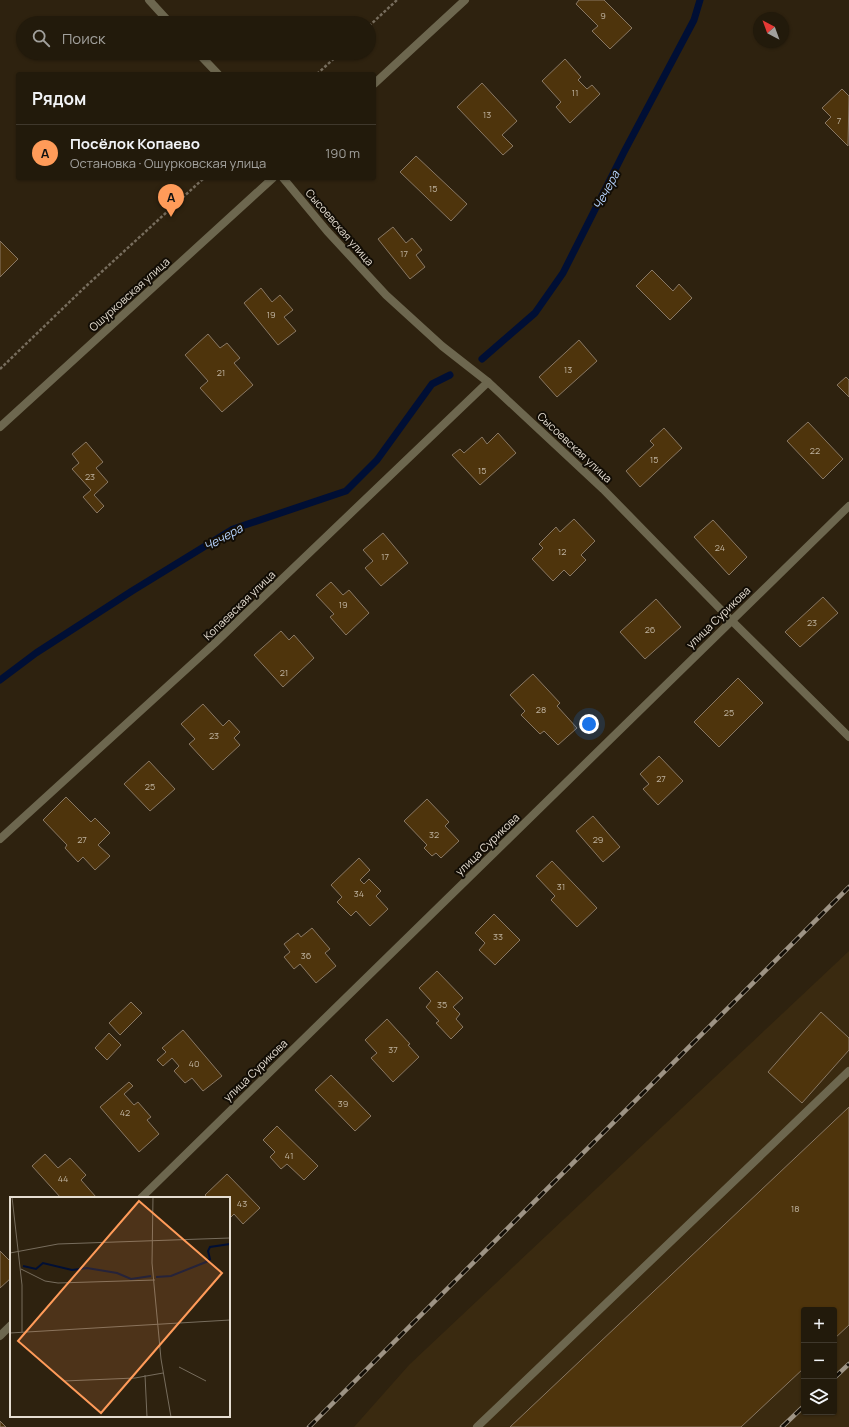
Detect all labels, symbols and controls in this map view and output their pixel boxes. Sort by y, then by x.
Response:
house number: 9 [600,9,606,22]
north arrow [753,12,789,48]
search box [16,16,376,60]
icon: search [30,27,52,49]
text: Поиск [62,28,106,49]
house number: 11 [571,86,579,99]
text: Рядом [32,87,86,110]
house number: 13 [483,108,491,121]
house number: 7 [837,114,842,127]
text: Посёлок Копаево [70,133,200,154]
text: A [41,144,49,162]
text: 190 m [325,144,360,162]
text: Остановка · Ошурковская улица [70,154,266,172]
water label: Чечера [589,166,624,213]
house number: 15 [429,182,437,195]
pin: A [158,184,184,217]
street label: Сысоевская улица [303,185,377,269]
house number: 17 [400,247,408,260]
street label: Ошурковская улица [86,254,172,334]
house number: 19 [266,308,276,321]
house number: 13 [564,363,572,376]
house number: 21 [217,366,225,379]
street label: Сысоевская улица [534,408,616,486]
house number: 22 [810,444,820,457]
house number: 15 [650,453,658,466]
house number: 15 [478,464,486,477]
house number: 23 [85,470,95,483]
water label: Чечера [200,519,247,555]
house number: 24 [715,541,725,554]
house number: 12 [558,545,566,558]
house number: 17 [381,550,389,563]
street label: Копаевская улица [200,567,278,643]
street label: улица Сурикова [683,583,753,651]
house number: 19 [338,598,348,611]
house number: 23 [807,616,817,629]
house number: 26 [645,623,656,636]
house number: 21 [280,666,288,679]
house number: 28 [536,703,546,716]
house number: 25 [724,706,734,719]
your location [579,714,599,734]
house number: 23 [209,729,219,742]
house number: 27 [656,772,666,785]
house number: 25 [145,780,155,793]
street label: улица Сурикова [452,810,522,878]
house number: 32 [429,828,439,841]
house number: 27 [77,833,87,846]
house number: 29 [593,833,603,846]
house number: 31 [557,880,565,893]
house number: 34 [354,887,364,900]
house number: 33 [493,930,503,943]
house number: 36 [301,949,312,962]
house number: 35 [437,998,447,1011]
street label: улица Сурикова [220,1036,290,1104]
house number: 37 [388,1043,398,1056]
house number: 40 [189,1057,199,1070]
house number: 39 [338,1097,348,1110]
house number: 42 [120,1106,130,1119]
house number: 41 [285,1149,293,1162]
house number: 44 [58,1172,68,1185]
inset map [10,1197,230,1417]
house number: 43 [237,1197,247,1210]
house number: 18 [791,1202,799,1215]
map controls [801,1307,837,1415]
button: + [801,1307,837,1343]
button: − [801,1343,837,1379]
button: layers [801,1379,837,1415]

